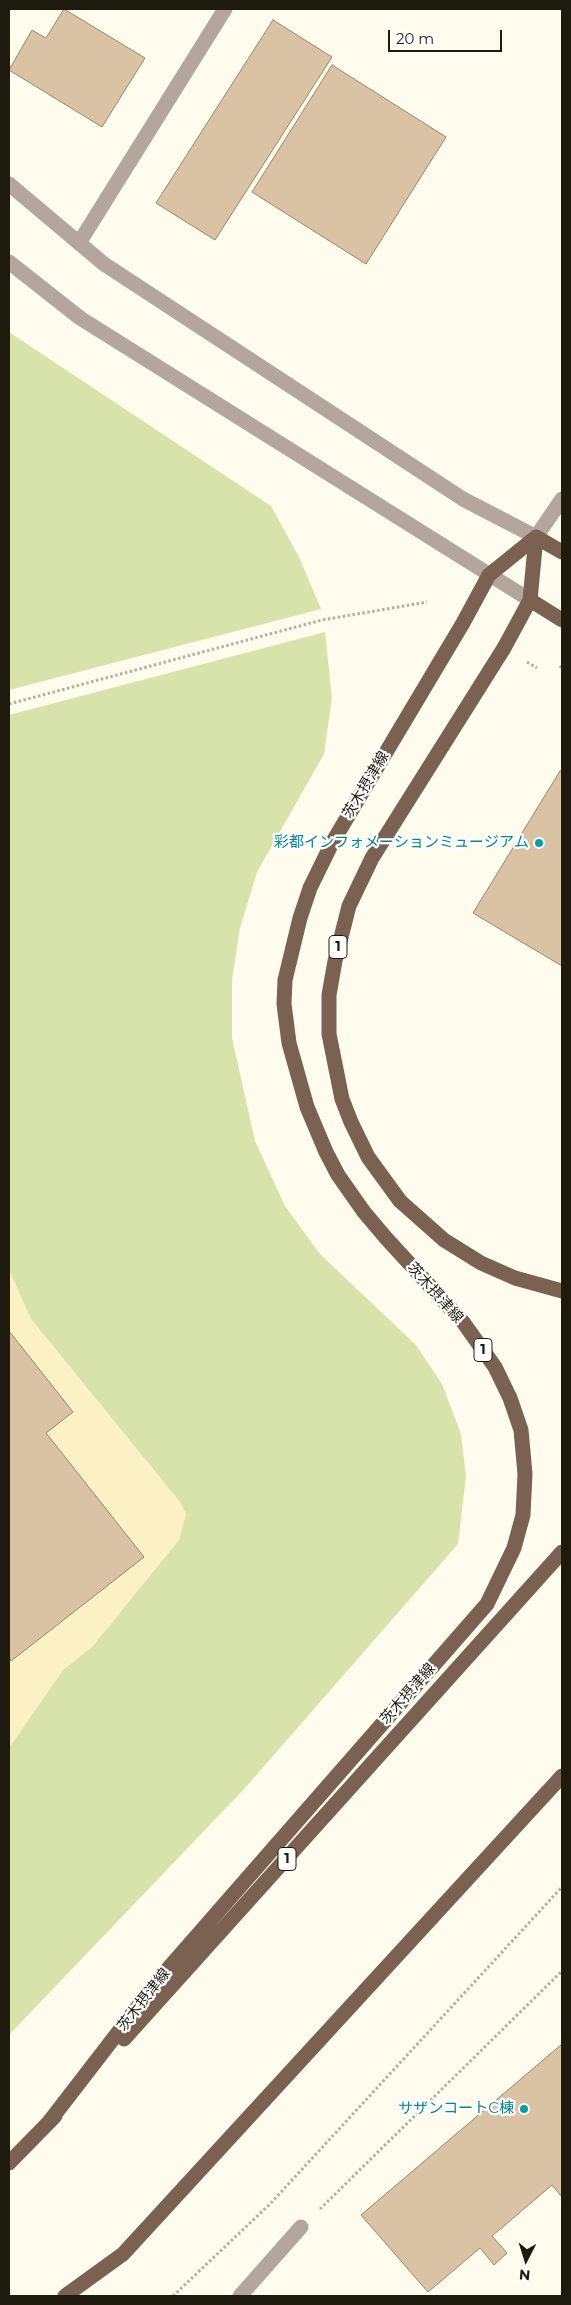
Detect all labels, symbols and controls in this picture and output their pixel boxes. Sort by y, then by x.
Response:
scale bar [391,20,505,52]
text: 20 m [396,29,434,48]
street label: 茨木摂津線 [339,748,393,822]
place label: 彩都インフォメーションミュージアム [274,834,529,852]
marker: 彩都インフォメーションミュージアム [533,837,545,849]
road number: 1 [329,936,347,959]
street label: 茨木摂津線 [403,1259,467,1327]
road number: 1 [474,1338,492,1362]
street label: 茨木摂津線 [377,1660,439,1728]
road number: 1 [278,1848,296,1870]
street label: 茨木摂津線 [114,1965,174,2035]
place label: サザンコートC棟 [398,2100,514,2118]
marker: サザンコートC棟 [518,2103,530,2115]
north arrow [501,2235,551,2285]
text: N [518,2265,531,2284]

